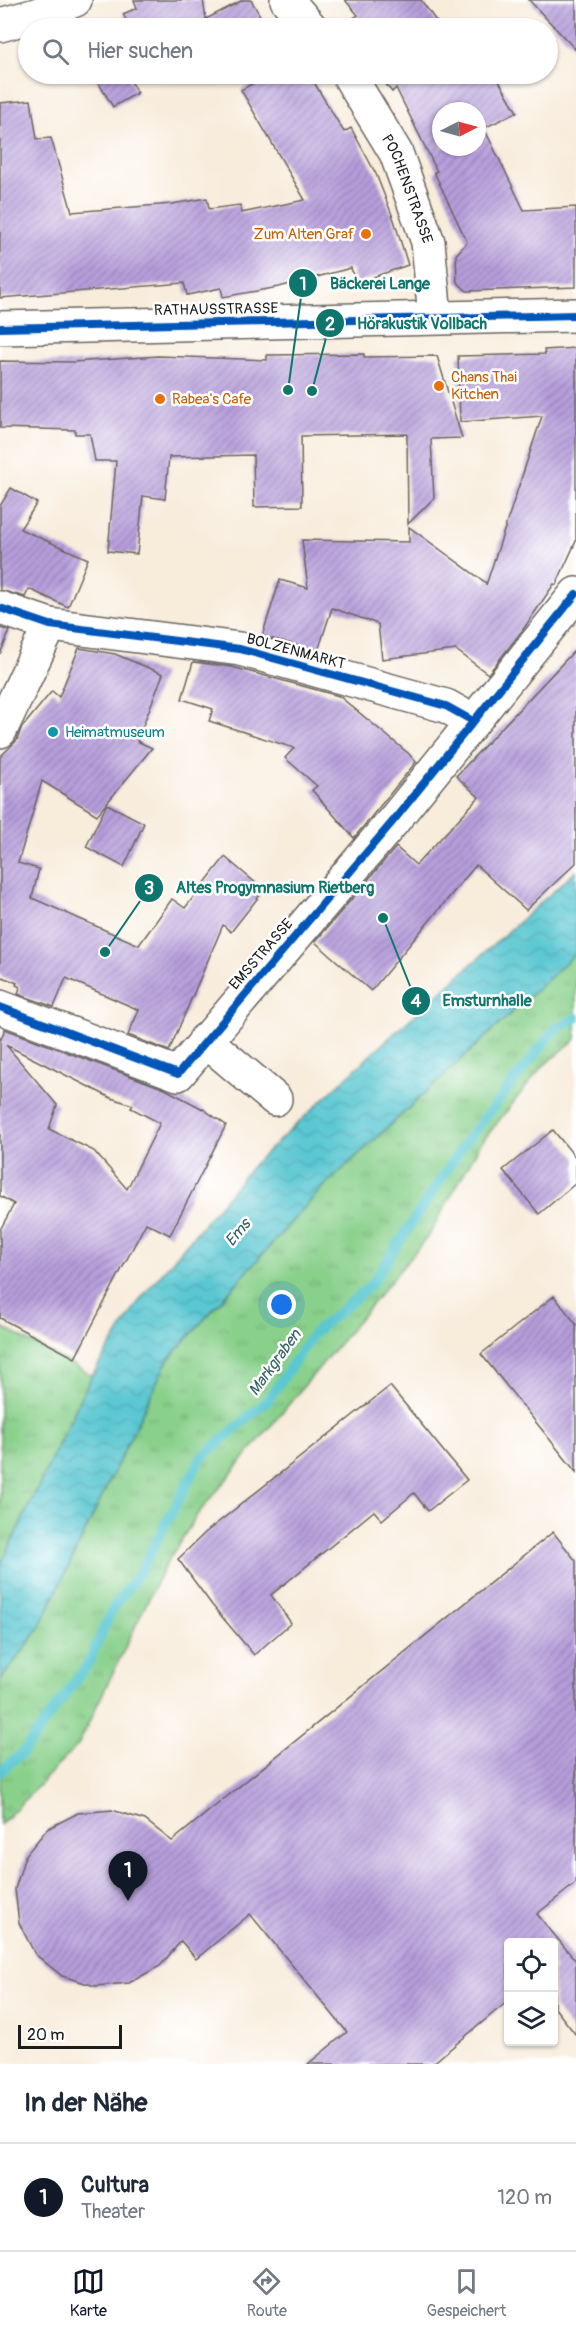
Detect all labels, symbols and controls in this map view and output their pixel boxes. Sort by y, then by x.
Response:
search box [18,18,558,84]
icon: search [39,35,72,68]
text: Hier suchen [87,37,193,65]
north arrow [432,102,486,156]
street label: POCHENSTRASSE [377,131,437,246]
place label: Zum Alten Graf [254,225,354,244]
marker: Zum Alten Graf [359,227,373,241]
callout: Bäckerei Lange [288,266,442,300]
text: 1 [299,273,307,296]
text: Bäckerei Lange [330,274,431,294]
street label: RATHAUSSTRASSE [154,299,278,320]
callout: Hörakustik Vollbach [315,306,499,340]
text: 2 [325,313,335,336]
text: Hörakustik Vollbach [357,314,488,334]
place label: Chans Thai Kitchen [451,368,517,404]
marker: Chans Thai Kitchen [432,379,446,393]
place label: Rabea's Cafe [172,390,252,409]
marker: Rabea's Cafe [153,392,167,406]
street label: BOLZENMARKT [244,629,347,674]
place label: Heimatmuseum [65,723,165,742]
marker: Heimatmuseum [46,725,60,739]
callout: Altes Progymnasium Rietberg [134,871,386,905]
text: 3 [144,877,154,900]
text: Altes Progymnasium Rietberg [176,878,374,898]
street label: EMSSTRASSE [225,915,298,994]
callout: Emsturnhalle [401,984,544,1018]
text: 4 [411,990,422,1013]
text: Emsturnhalle [442,991,533,1011]
water label: Ems [221,1214,256,1250]
your location [267,1290,296,1319]
water label: Markgraben [244,1325,306,1400]
pin: 1 [108,1852,148,1901]
map controls [504,1938,558,2046]
button: locate [504,1938,558,1992]
button: layers [504,1992,558,2046]
scale bar [18,2022,122,2050]
text: 20 m [27,2025,65,2045]
text: In der Nähe [24,2087,147,2119]
text: Cultura [81,2171,149,2199]
text: 1 [40,2185,47,2210]
text: 120 m [497,2185,552,2210]
text: Theater [81,2199,145,2224]
tab: Karte [70,2265,107,2321]
tab: Route [247,2265,287,2321]
tab: Gespeichert [427,2265,506,2321]

